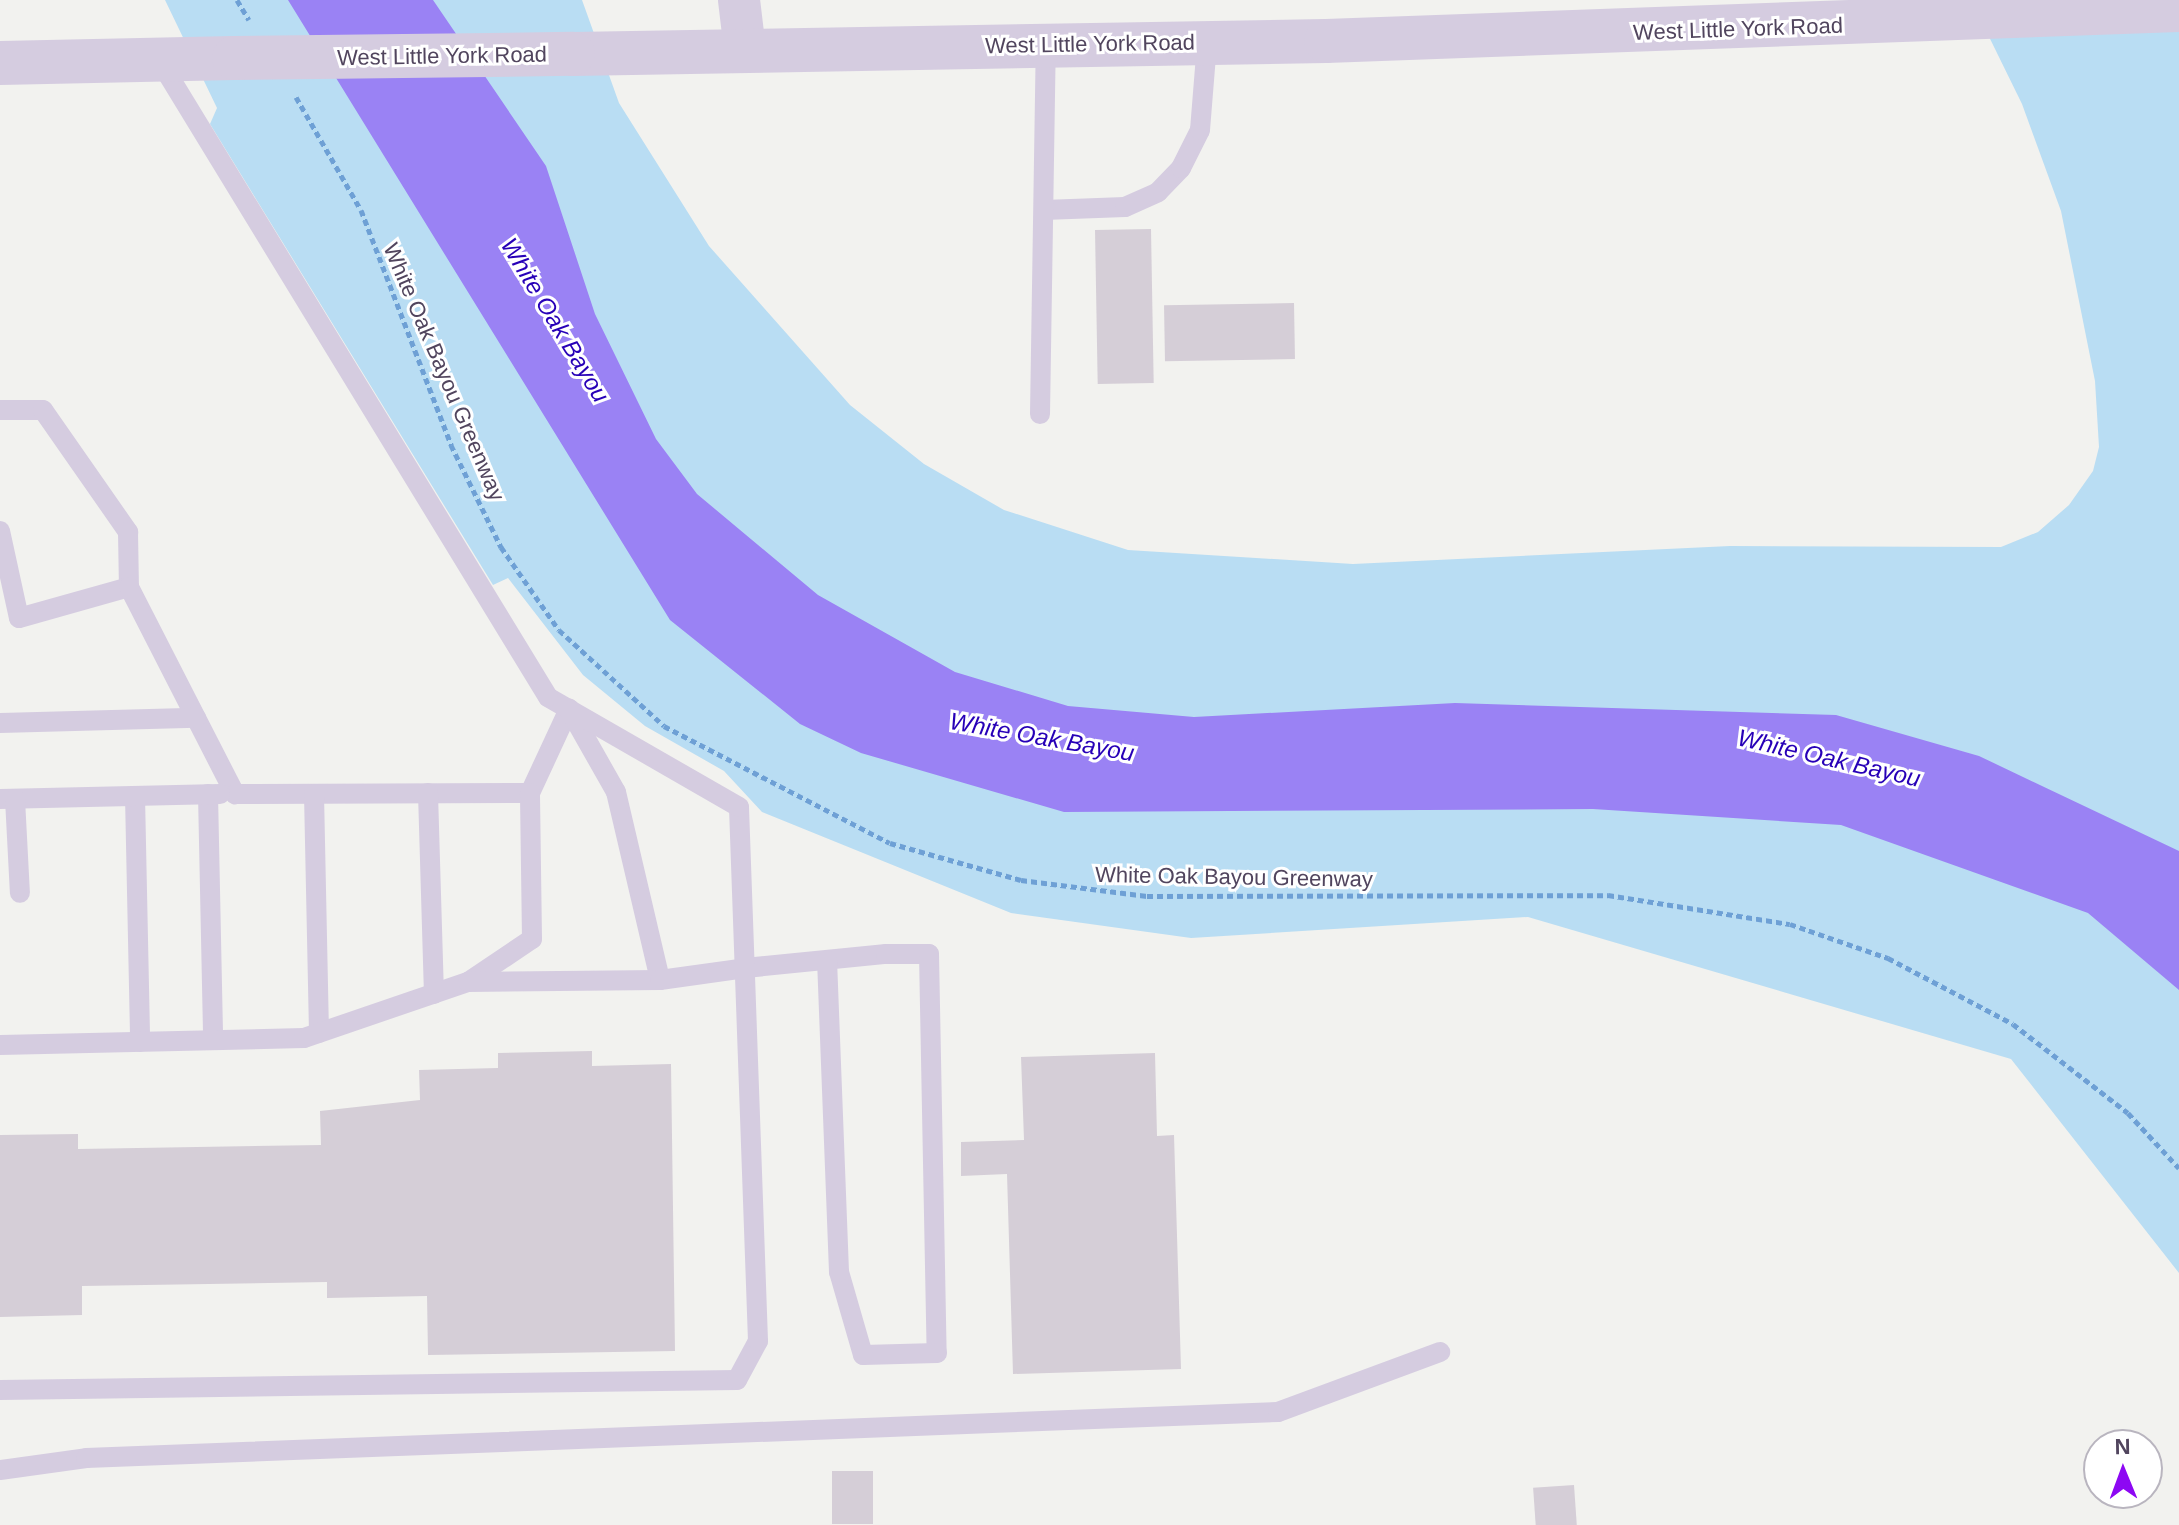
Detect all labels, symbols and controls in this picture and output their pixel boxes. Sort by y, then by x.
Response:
street label: West Little York Road [1632,12,1844,46]
street label: West Little York Road [985,29,1195,59]
street label: West Little York Road [337,41,547,71]
water label: White Oak Bayou [495,233,615,407]
street label: White Oak Bayou Greenway [378,239,510,505]
water label: White Oak Bayou [948,707,1136,767]
water label: White Oak Bayou [1735,723,1923,793]
street label: White Oak Bayou Greenway [1095,861,1373,893]
north arrow [2083,1429,2163,1509]
text: N [2114,1434,2131,1459]

